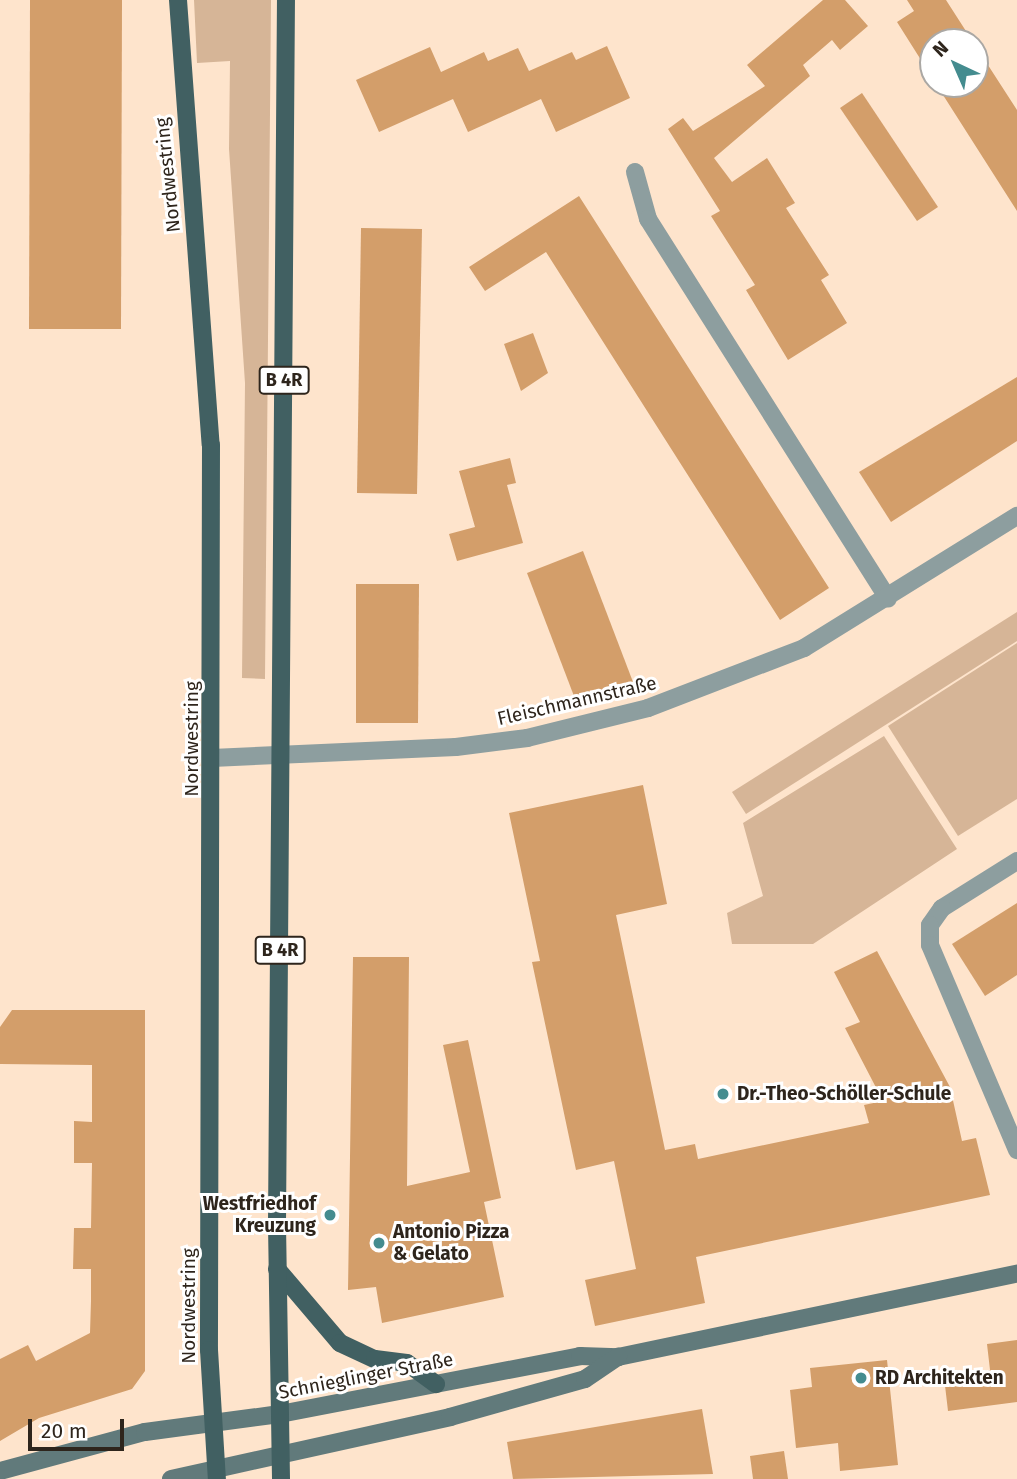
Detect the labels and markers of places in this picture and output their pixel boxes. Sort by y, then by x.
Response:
place label: Dr.-Theo-Schöller-Schule [737,1083,951,1105]
marker: Dr.-Theo-Schöller-Schule [715,1086,731,1102]
place label: Westfriedhof Kreuzung [203,1193,316,1237]
marker: Westfriedhof Kreuzung [322,1207,338,1223]
place label: Antonio Pizza & Gelato [393,1221,510,1265]
marker: Antonio Pizza & Gelato [371,1235,387,1251]
place label: RD Architekten [875,1367,1004,1389]
marker: RD Architekten [853,1370,869,1386]

